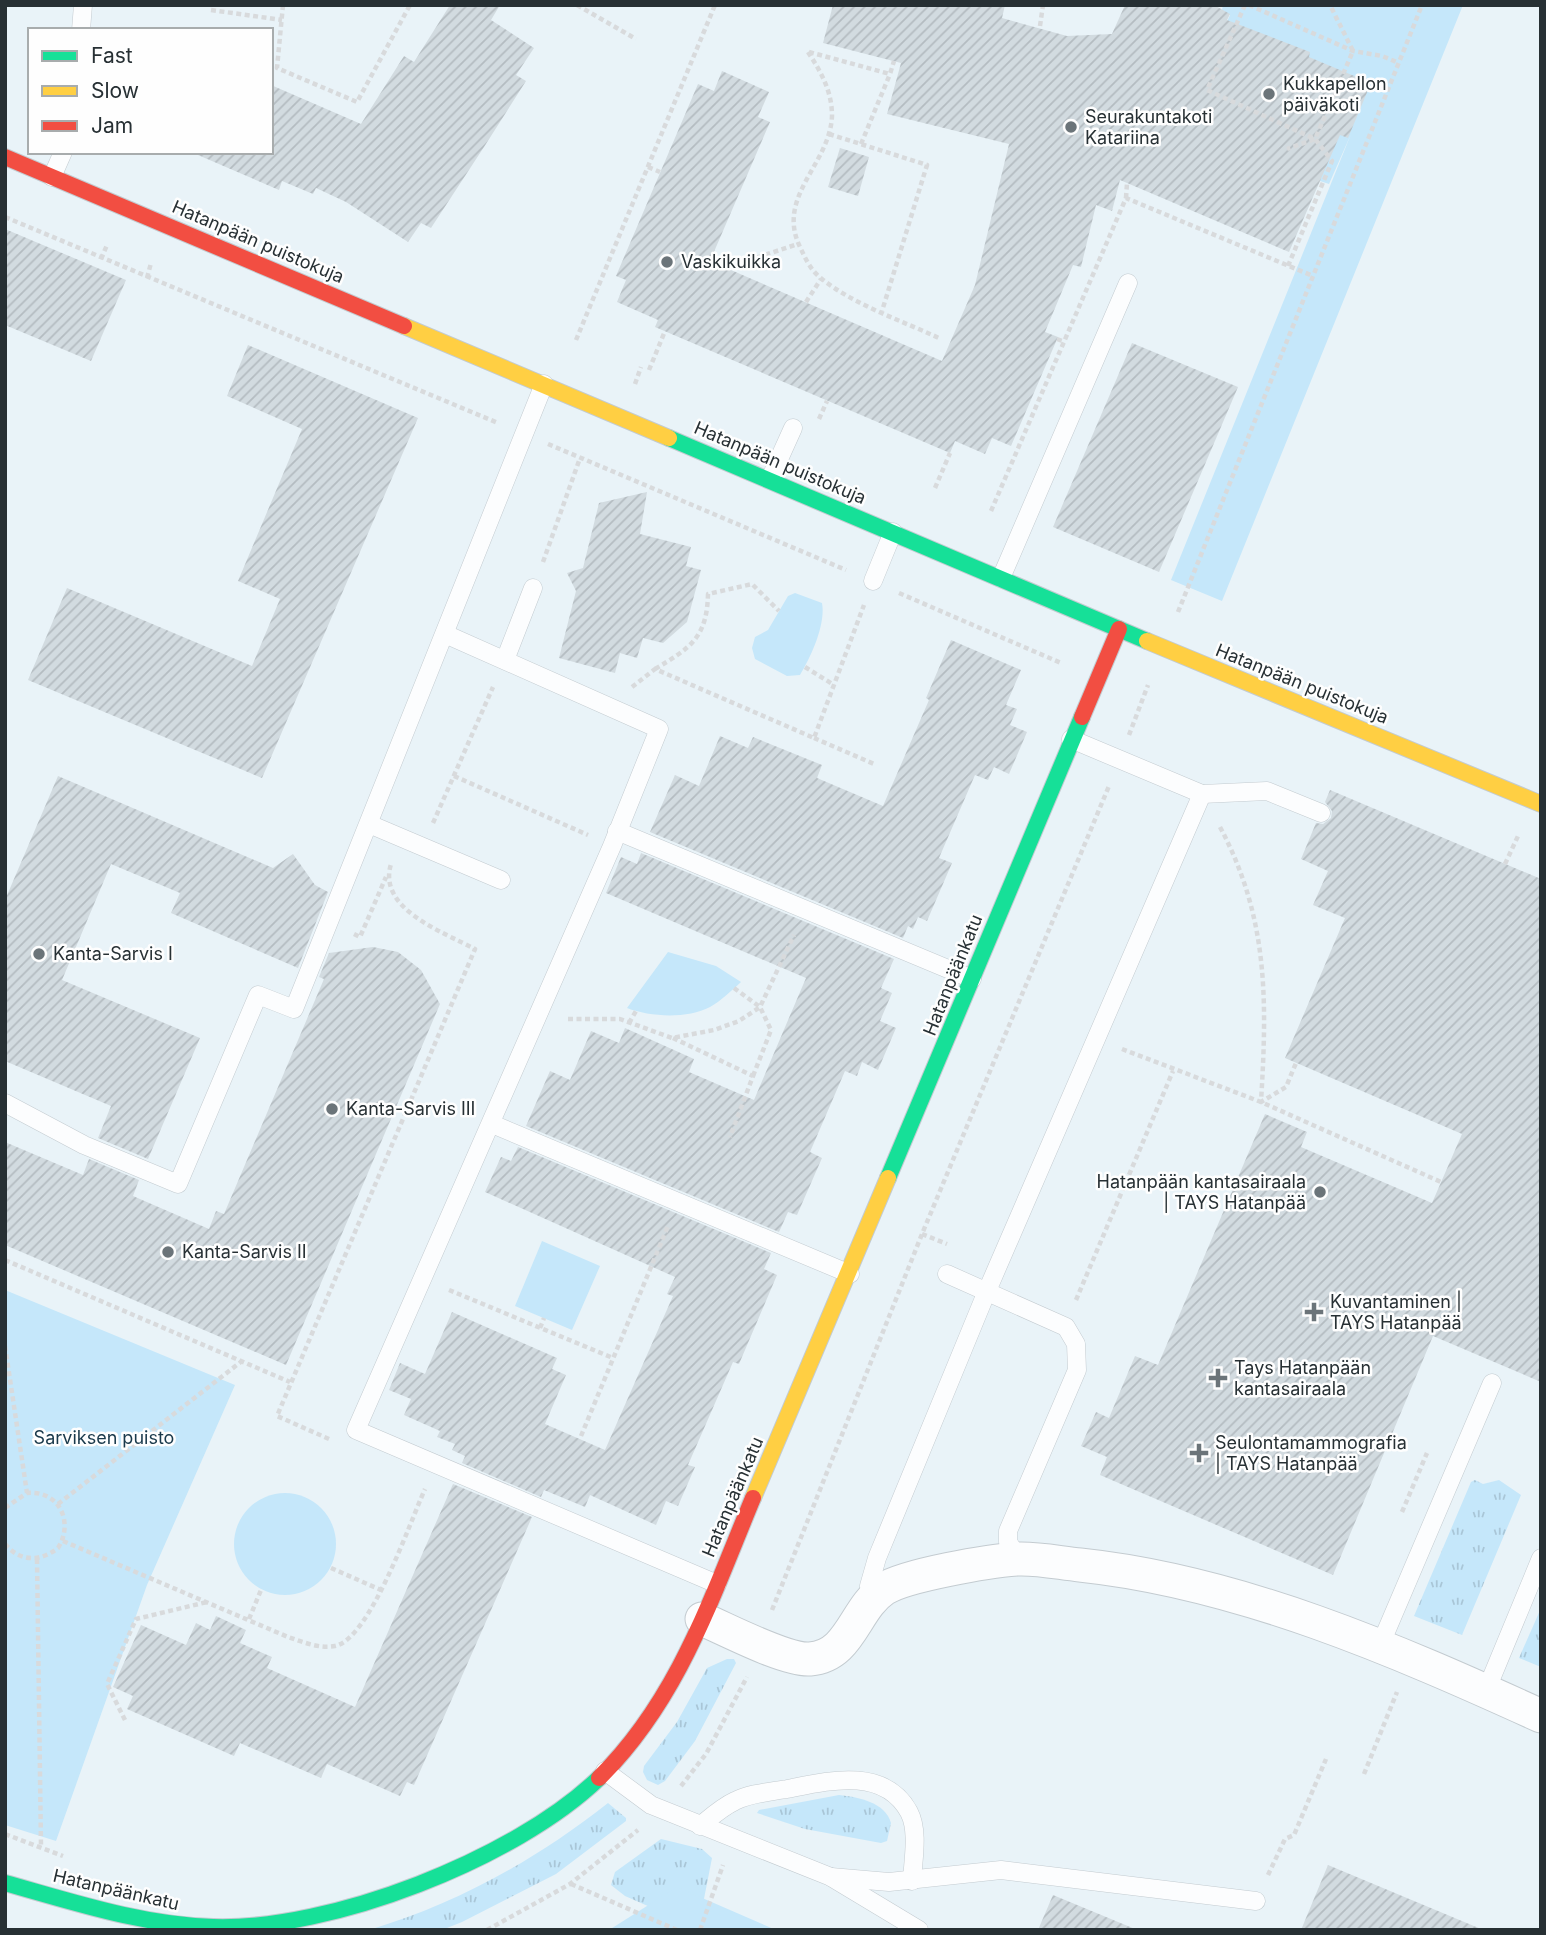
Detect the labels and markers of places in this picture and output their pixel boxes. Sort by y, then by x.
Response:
place label: Kukkapellon päiväkoti [1283,73,1387,115]
marker: Kukkapellon päiväkoti [1261,86,1277,102]
place label: Seurakuntakoti Katariina [1085,106,1212,148]
marker: Seurakuntakoti Katariina [1063,119,1079,135]
place label: Vaskikuikka [681,251,781,272]
marker: Vaskikuikka [659,254,675,270]
place label: Kanta-Sarvis I [53,943,173,964]
marker: Kanta-Sarvis I [31,946,47,962]
place label: Kanta-Sarvis III [346,1098,475,1119]
marker: Kanta-Sarvis III [324,1101,340,1117]
place label: Hatanpään kantasairaala | TAYS Hatanpää [1097,1171,1306,1213]
marker: Hatanpään kantasairaala | TAYS Hatanpää [1312,1184,1328,1200]
place label: Kanta-Sarvis II [182,1241,307,1262]
marker: Kanta-Sarvis II [160,1244,176,1260]
place label: Kuvantaminen | TAYS Hatanpää [1330,1290,1462,1333]
marker: Kuvantaminen | TAYS Hatanpää [1304,1302,1324,1322]
place label: Tays Hatanpään kantasairaala [1234,1357,1371,1399]
marker: Tays Hatanpään kantasairaala [1208,1368,1228,1388]
place label: Seulontamammografia | TAYS Hatanpää [1215,1432,1407,1474]
marker: Seulontamammografia | TAYS Hatanpää [1189,1443,1209,1463]

